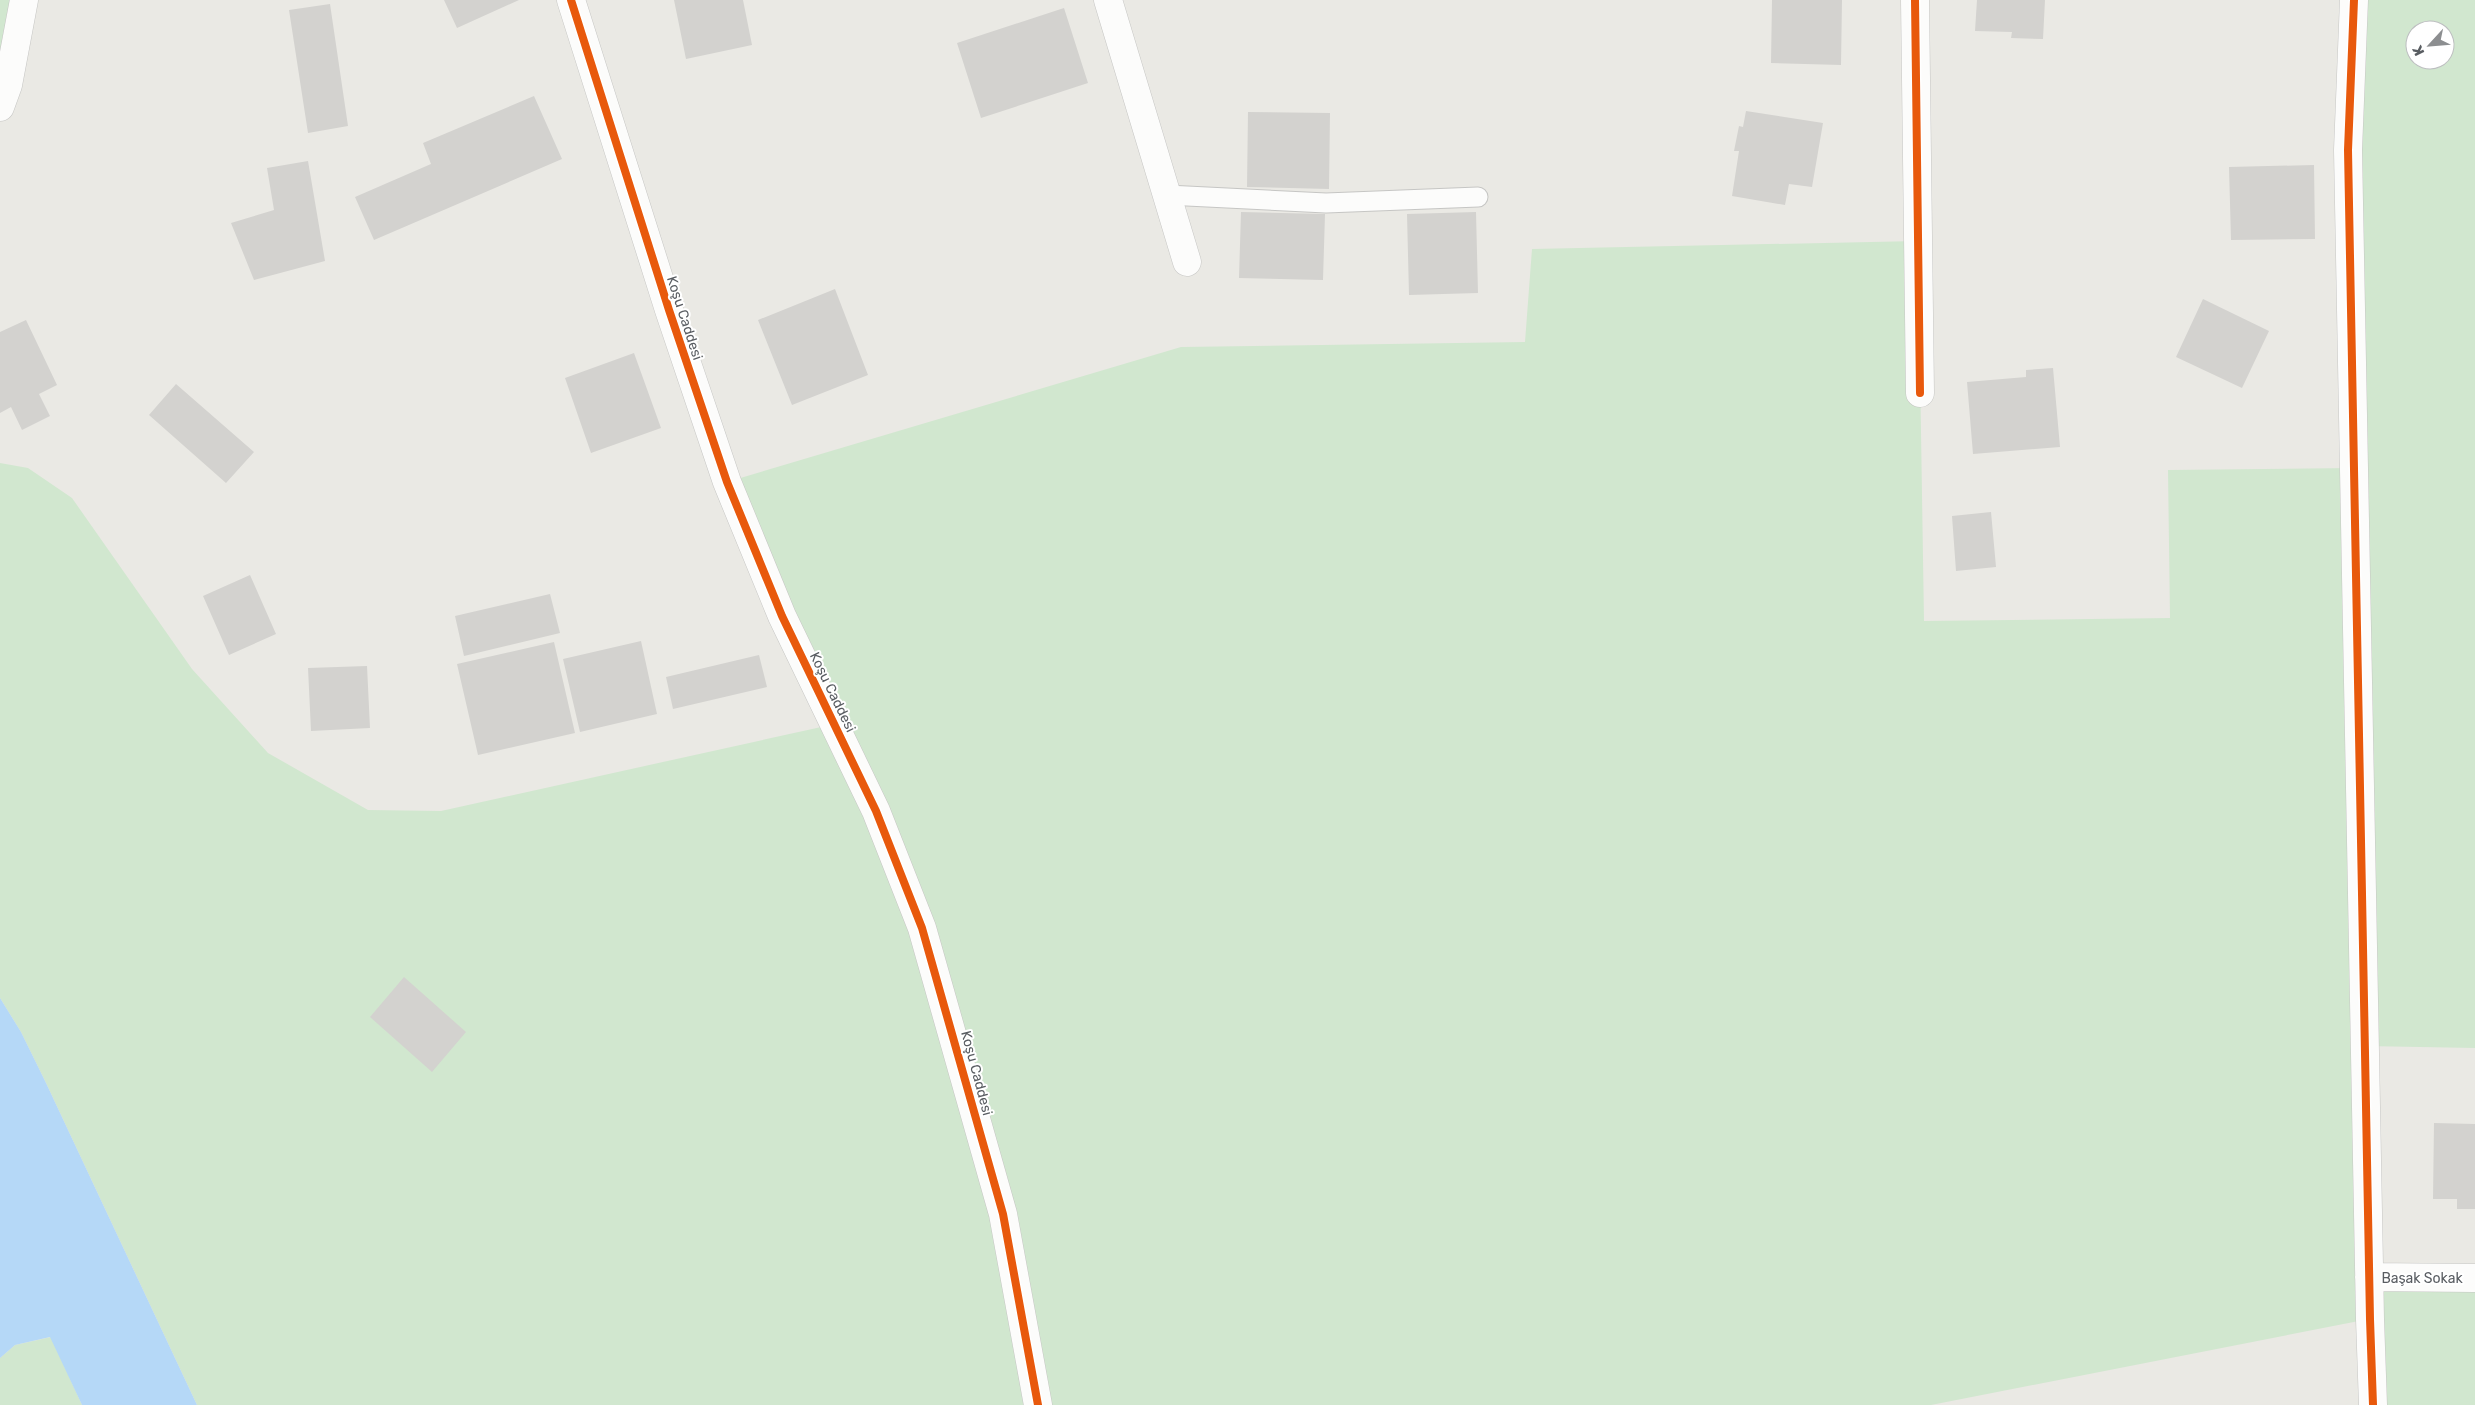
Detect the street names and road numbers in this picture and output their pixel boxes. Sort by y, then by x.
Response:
street label: Koşu Caddesi [663,274,706,362]
street label: Koşu Caddesi [806,649,859,735]
street label: Koşu Caddesi [957,1029,996,1117]
street label: Başak Sokak [2381,1270,2463,1287]

